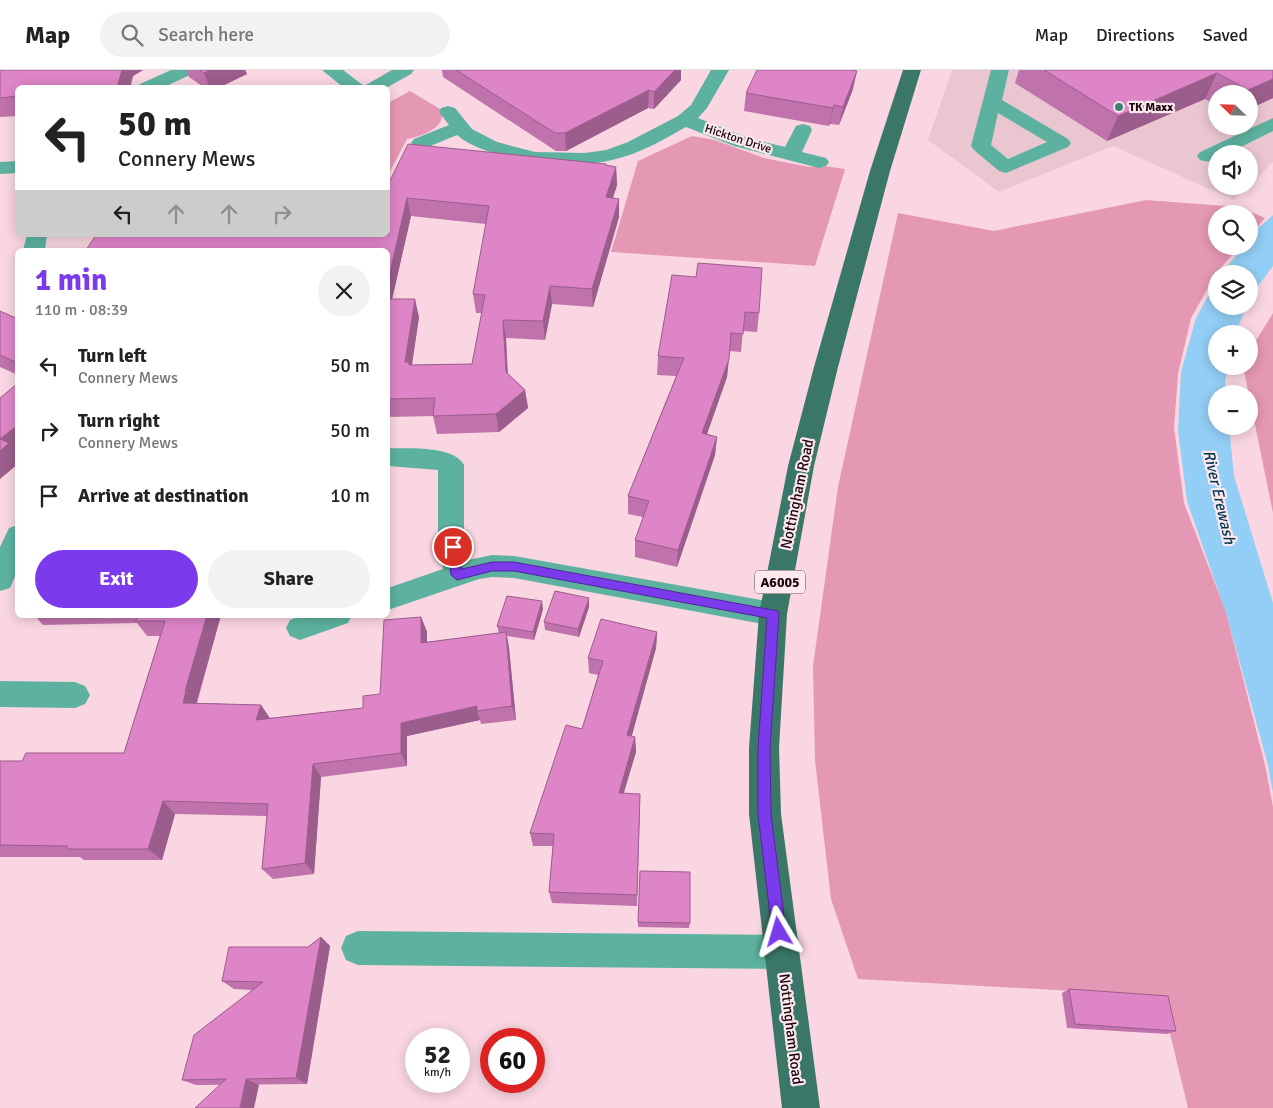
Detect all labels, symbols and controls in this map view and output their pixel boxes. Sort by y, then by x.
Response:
search box [100,12,450,57]
text: Map [25,20,70,50]
icon: search [118,21,146,49]
text: Search here [158,23,254,47]
text: Map [1035,24,1068,46]
text: Directions [1096,24,1175,46]
text: Saved [1203,24,1248,46]
north arrow [1208,85,1258,135]
map controls [1208,85,1258,435]
place label: TK Maxx [1129,100,1173,115]
marker: TK Maxx [1113,101,1125,113]
text: 50 m [118,102,192,145]
icon: left [35,105,100,170]
street label: Hickton Drive [703,121,773,157]
text: Connery Mews [118,145,255,172]
button: sound [1208,145,1258,195]
icon: left [109,200,137,228]
icon: ahead [162,200,190,228]
icon: ahead [215,200,243,228]
icon: right [268,200,296,228]
button: search [1208,205,1258,255]
text: 1 min [35,262,107,299]
button: close [318,265,370,317]
button: layers [1208,265,1258,315]
text: 110 m · 08:39 [35,300,128,320]
button: + [1208,325,1258,375]
text: Turn left [78,344,147,368]
icon: left [35,352,63,380]
text: 50 m [330,354,370,378]
text: Connery Mews [78,368,178,388]
button: − [1208,385,1258,435]
text: Turn right [78,409,160,433]
icon: right [35,417,63,445]
text: 50 m [330,419,370,443]
text: Connery Mews [78,433,178,453]
street label: Nottingham Road [777,437,817,551]
water label: River Erewash [1198,448,1240,547]
icon: arrive [35,482,63,510]
text: Arrive at destination [78,484,249,508]
text: 10 m [330,484,370,508]
pin [432,526,474,568]
icon: arrive [439,533,467,561]
button: Exit [35,550,198,608]
button: Share [208,550,370,608]
road number: A6005 [755,571,805,594]
position arrow [752,905,804,957]
street label: Nottingham Road [775,972,807,1086]
speed limit sign: 60 [480,1028,545,1093]
text: 52 [424,1039,451,1070]
text: km/h [424,1065,451,1080]

